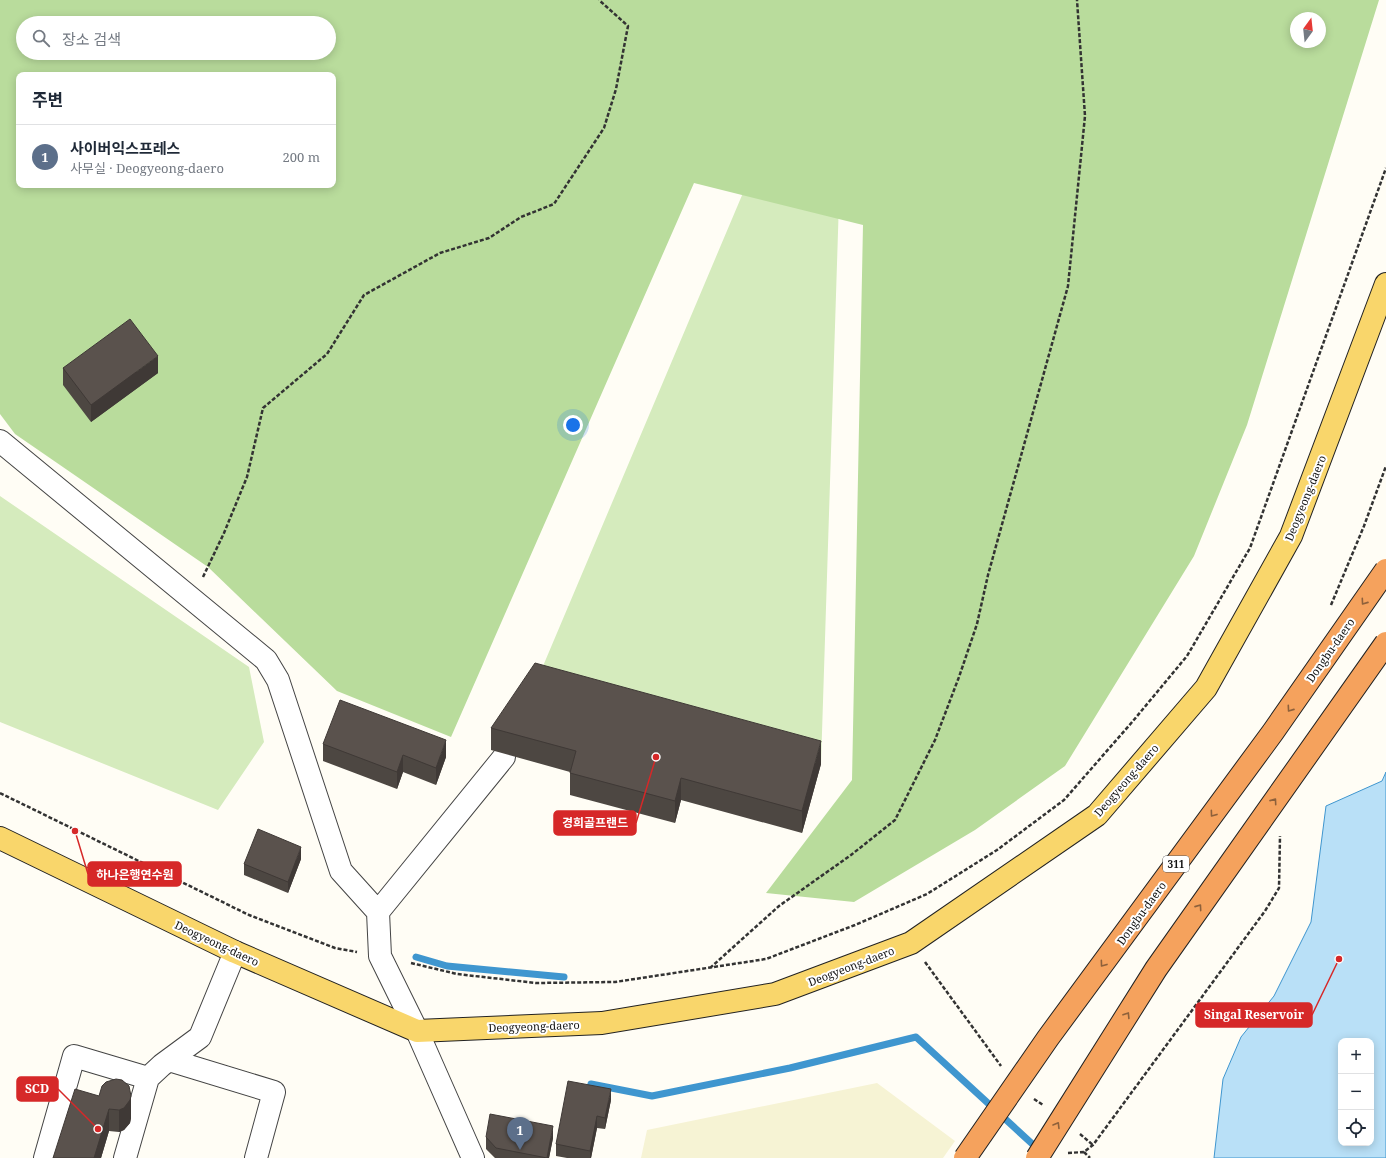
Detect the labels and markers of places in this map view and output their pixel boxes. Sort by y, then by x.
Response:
callout: 경희골프랜드 [554,811,636,835]
callout: 하나은행연수원 [88,862,181,886]
callout: Singal Reservoir [1196,1003,1312,1027]
callout: SCD [17,1077,58,1101]
pin: 1 [507,1117,533,1150]

